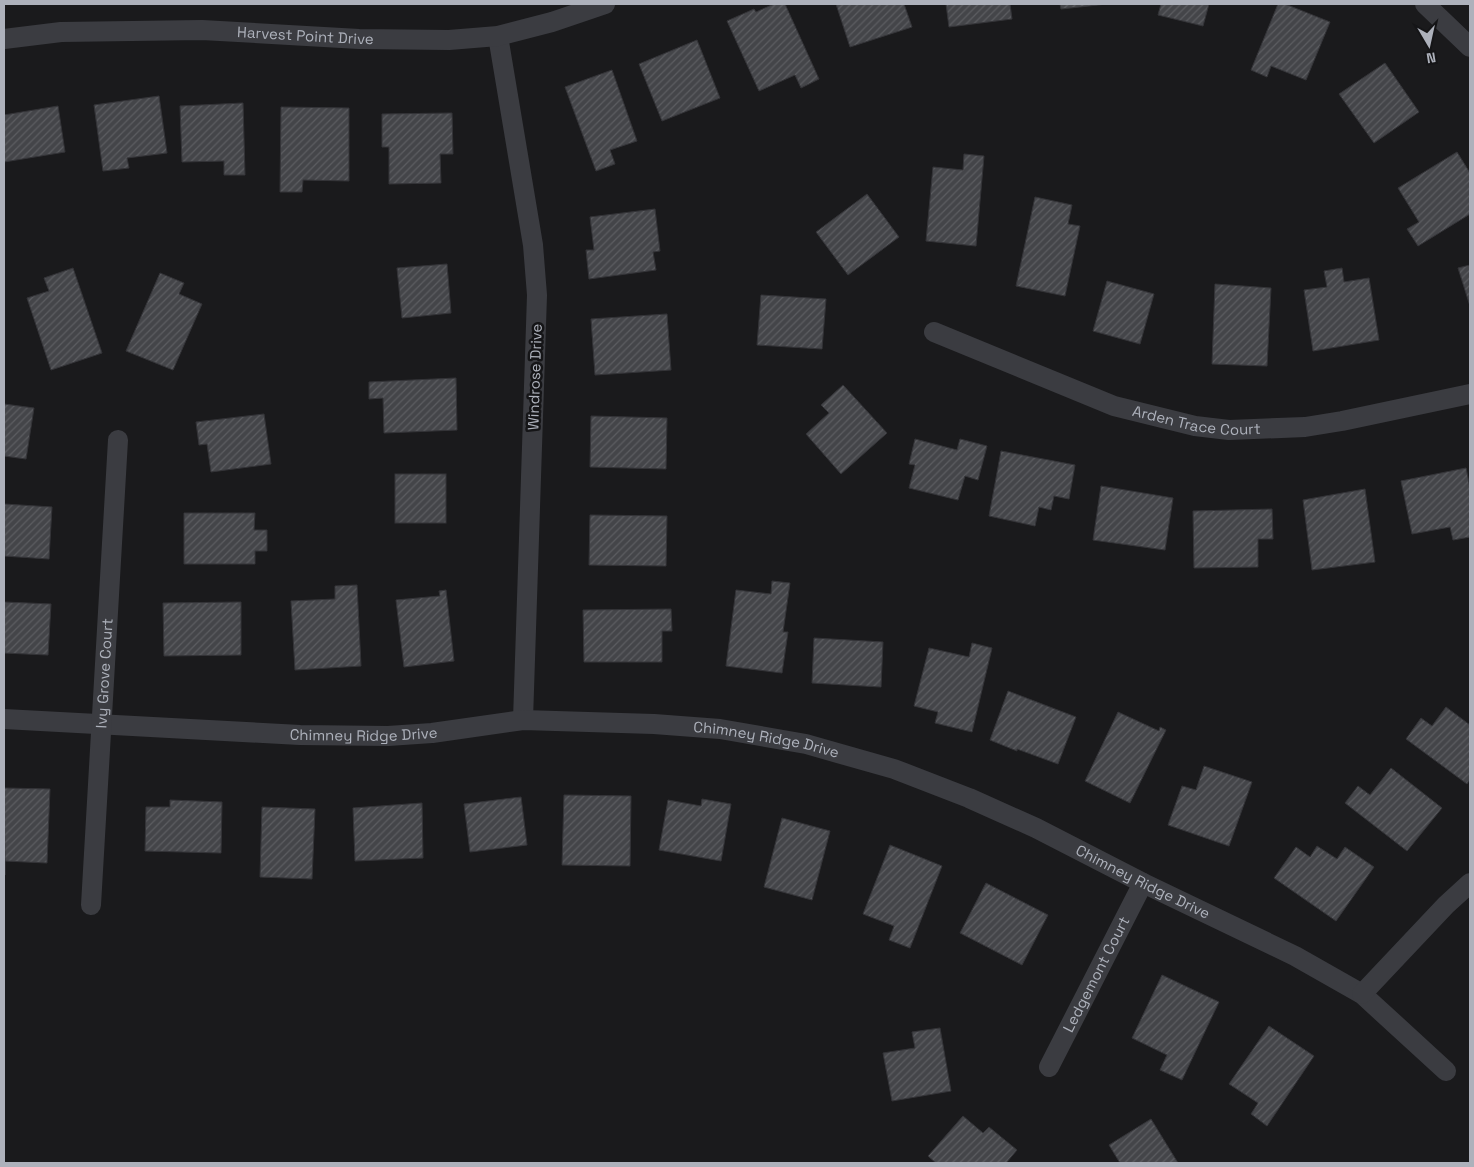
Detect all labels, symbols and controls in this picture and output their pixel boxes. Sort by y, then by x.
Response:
north arrow [1404,20,1454,70]
street label: Harvest Point Drive [237,22,374,48]
text: N [1425,48,1437,67]
street label: Windrose Drive [523,323,546,431]
street label: Arden Trace Court [1131,401,1261,439]
street label: Ivy Grove Court [91,618,117,729]
street label: Chimney Ridge Drive [693,717,841,762]
street label: Chimney Ridge Drive [289,722,439,745]
street label: Chimney Ridge Drive [1073,840,1213,923]
street label: Ledgemont Court [1058,913,1133,1035]

